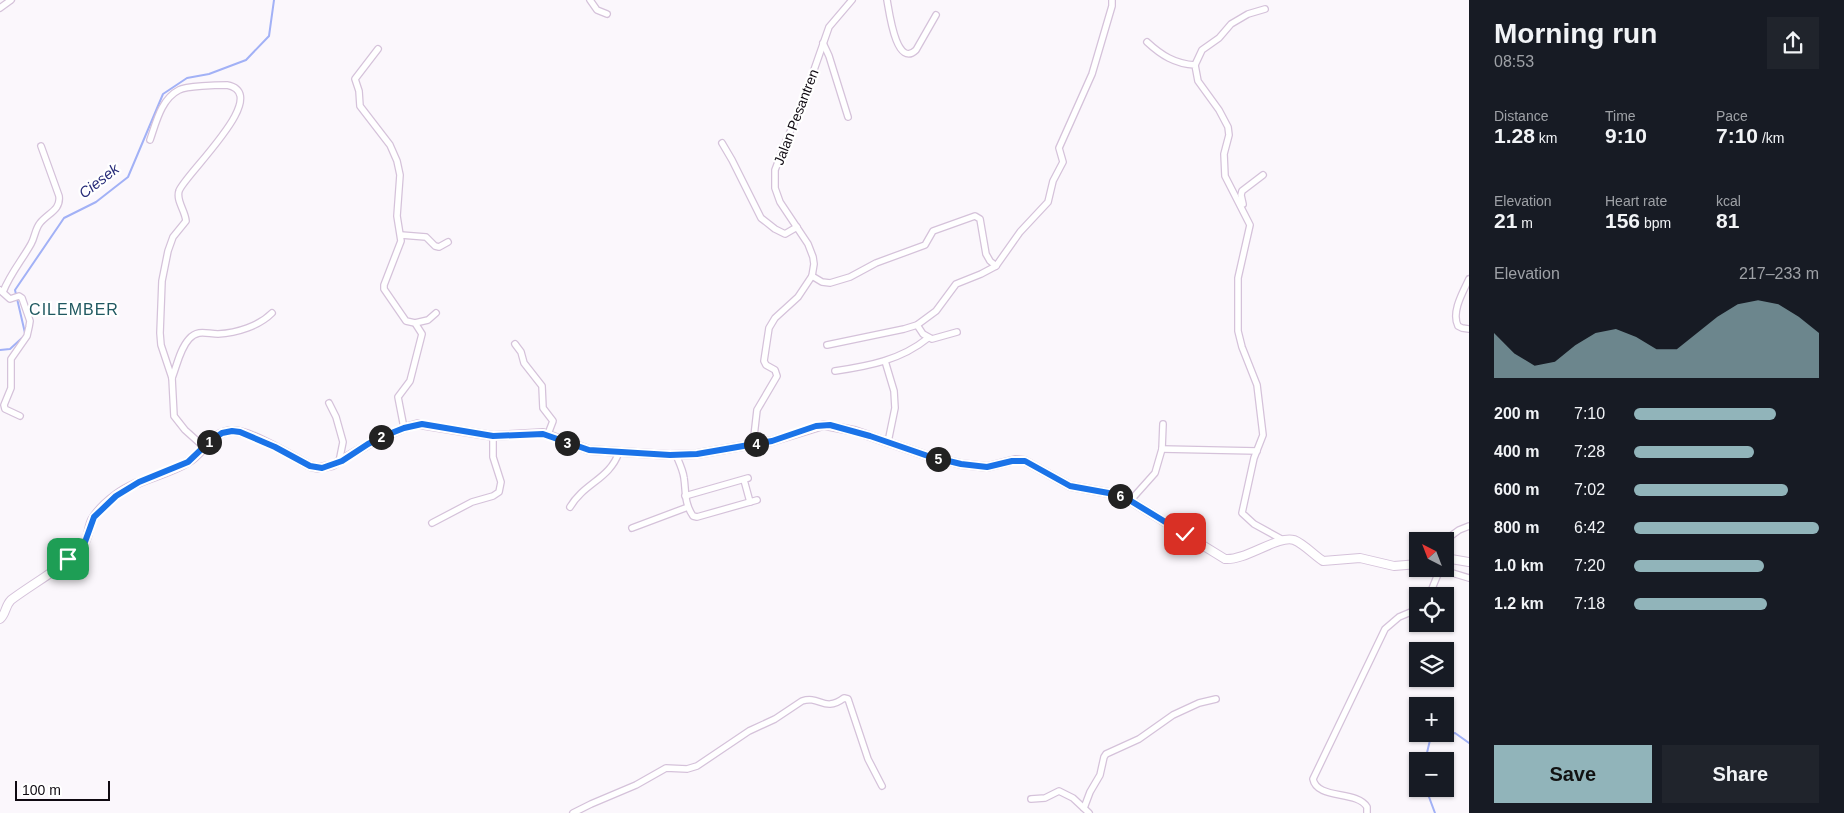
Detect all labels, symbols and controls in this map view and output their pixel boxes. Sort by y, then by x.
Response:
button: share [1767,17,1819,69]
text: Morning run [1494,18,1657,49]
text: 08:53 [1494,53,1534,70]
street label: Jalan Pesantren [770,67,822,167]
text: Distance [1494,108,1548,124]
text: Time [1605,108,1636,124]
text: Pace [1716,108,1748,124]
text: 1.28 [1494,124,1535,147]
text: 9:10 [1605,124,1647,147]
text: 7:10 [1716,124,1758,147]
text: km [1535,130,1557,146]
text: /km [1758,130,1784,146]
water label: Ciesek [75,159,123,201]
text: Elevation [1494,193,1552,209]
text: Heart rate [1605,193,1667,209]
text: kcal [1716,193,1741,209]
text: 21 [1494,209,1517,232]
text: 156 [1605,209,1640,232]
text: 81 [1716,209,1739,232]
text: m [1517,215,1533,231]
text: bpm [1640,215,1671,231]
text: Elevation [1494,265,1560,282]
text: 217–233 m [1739,265,1819,282]
district label: CILEMBER [29,301,119,318]
text: 200 m [1494,405,1539,422]
text: 7:10 [1574,405,1605,422]
pin: 2 [368,424,394,450]
text: 2 [378,429,385,445]
pin: 1 [196,430,222,454]
pin: 3 [554,430,580,456]
pin: 4 [744,432,768,456]
text: 1 [206,434,213,450]
text: 3 [564,435,571,451]
text: 4 [753,436,760,452]
text: 400 m [1494,443,1539,460]
text: 7:28 [1574,443,1605,460]
pin: 5 [926,446,950,472]
text: 5 [935,451,942,467]
text: 600 m [1494,481,1539,498]
text: 7:02 [1574,481,1605,498]
pin: 6 [1108,484,1132,508]
text: 6 [1117,488,1124,504]
pin [1164,513,1206,555]
text: 800 m [1494,519,1539,536]
text: 6:42 [1574,519,1605,536]
icon: check [1171,520,1199,548]
north arrow [1409,532,1454,578]
map controls [1409,532,1454,797]
pin [47,538,89,580]
icon: arrive [54,545,82,573]
text: 1.0 km [1494,557,1544,574]
text: 7:20 [1574,557,1605,574]
button: locate [1409,587,1454,632]
text: 1.2 km [1494,595,1544,612]
text: 7:18 [1574,595,1605,612]
button: layers [1409,642,1454,687]
button: + [1409,697,1454,742]
button: Save [1494,745,1652,803]
button: Share [1662,745,1819,803]
button: − [1409,752,1454,797]
scale bar [15,778,110,801]
text: 100 m [22,782,61,798]

